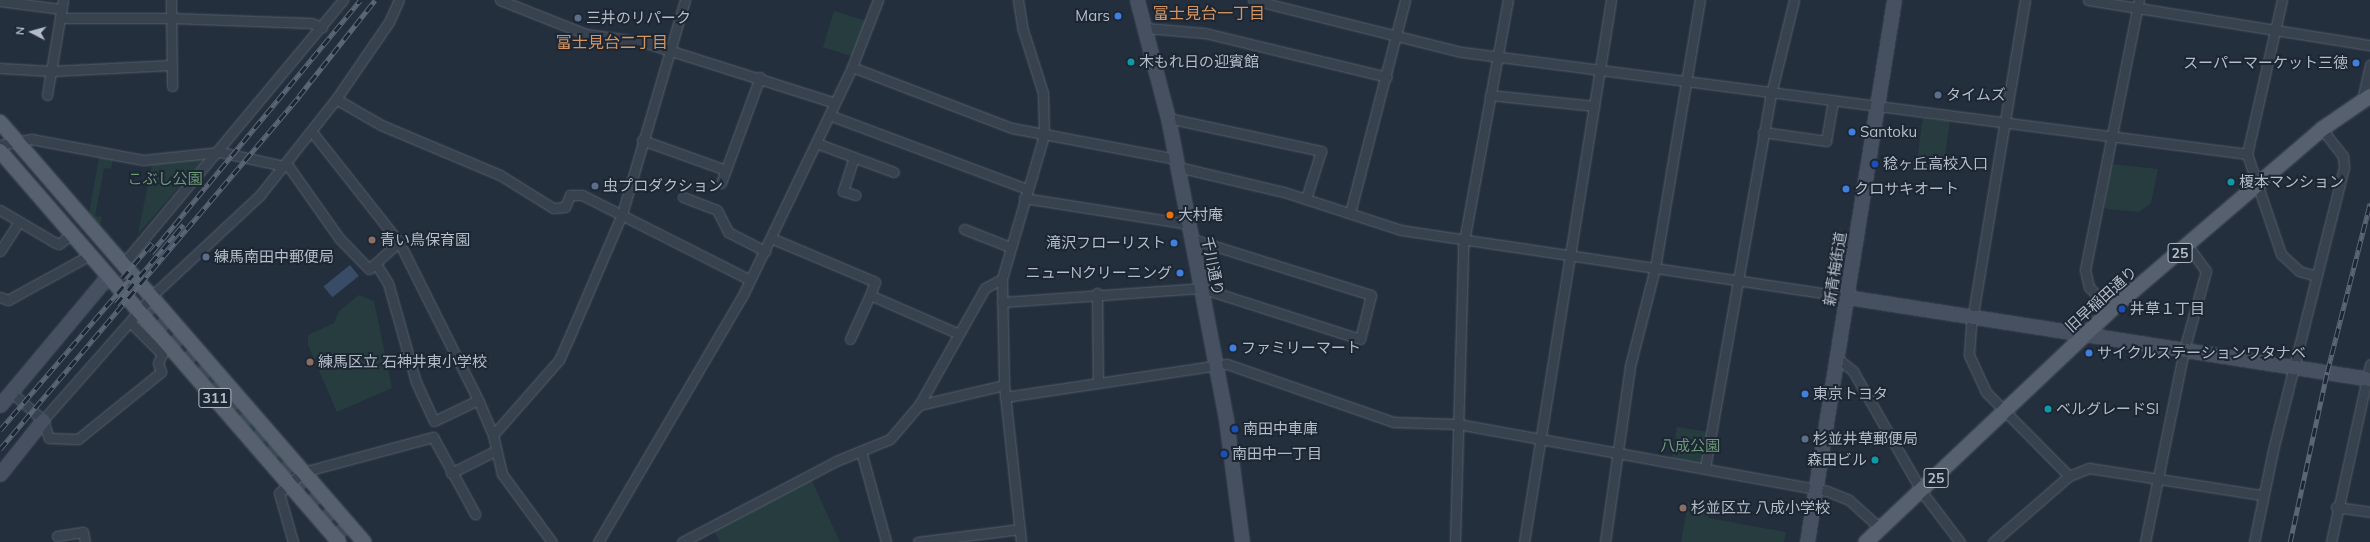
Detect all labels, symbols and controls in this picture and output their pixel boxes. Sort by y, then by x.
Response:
district label: 富士見台一丁目 [1153,3,1265,23]
place label: Mars [1075,7,1110,25]
place label: 三井のリパーク [586,9,691,27]
marker: Mars [1113,11,1123,21]
north arrow [12,12,52,52]
marker: 三井のリパーク [573,13,583,23]
text: N [13,26,27,36]
district label: 富士見台二丁目 [556,32,668,52]
place label: 木もれ日の迎賓館 [1139,53,1259,71]
place label: スーパーマーケット三徳 [2183,54,2348,72]
marker: 木もれ日の迎賓館 [1126,57,1136,67]
marker: スーパーマーケット三徳 [2351,58,2361,68]
place label: タイムズ [1946,86,2006,104]
marker: タイムズ [1933,90,1943,100]
place label: Santoku [1860,123,1917,141]
marker: Santoku [1847,127,1857,137]
place label: 稔ヶ丘高校入口 [1883,155,1988,173]
marker: 稔ヶ丘高校入口 [1870,159,1880,169]
park label: こぶし公園 [128,170,202,188]
place label: 榎本マンション [2239,173,2344,191]
place label: 虫プロダクション [603,177,723,195]
marker: 榎本マンション [2226,177,2236,187]
place label: クロサキオート [1854,180,1959,198]
marker: 虫プロダクション [590,181,600,191]
marker: クロサキオート [1841,184,1851,194]
place label: 大村庵 [1178,206,1223,224]
marker: 大村庵 [1165,210,1175,220]
place label: 青い鳥保育園 [380,231,470,249]
street label: 新青梅街道 [1820,231,1850,307]
place label: 滝沢フローリスト [1046,234,1166,252]
marker: 青い鳥保育園 [367,235,377,245]
street label: 千川通り [1198,235,1228,297]
marker: 滝沢フローリスト [1169,238,1179,248]
road number: 25 [2167,241,2193,265]
place label: 練馬南田中郵便局 [214,248,334,266]
marker: 練馬南田中郵便局 [201,252,211,262]
street label: 旧早稲田通り [2062,262,2140,336]
place label: ニューNクリーニング [1026,264,1172,282]
marker: ニューNクリーニング [1175,268,1185,278]
place label: 井草１丁目 [2130,300,2205,318]
marker: 井草１丁目 [2117,304,2127,314]
place label: ファミリーマート [1241,339,1361,357]
marker: ファミリーマート [1228,343,1238,353]
place label: サイクルステーションワタナベ [2097,344,2307,362]
marker: サイクルステーションワタナベ [2084,348,2094,358]
place label: 練馬区立 石神井東小学校 [318,353,487,371]
marker: 練馬区立 石神井東小学校 [305,357,315,367]
place label: 東京トヨタ [1813,385,1888,403]
road number: 311 [198,386,232,410]
marker: 東京トヨタ [1800,389,1810,399]
place label: ベルグレードSI [2056,400,2159,418]
marker: ベルグレードSI [2043,404,2053,414]
place label: 南田中車庫 [1243,420,1318,438]
marker: 南田中車庫 [1230,424,1240,434]
place label: 杉並井草郵便局 [1813,430,1918,448]
marker: 杉並井草郵便局 [1800,434,1810,444]
park label: 八成公園 [1660,437,1720,455]
place label: 南田中一丁目 [1232,445,1322,463]
marker: 南田中一丁目 [1219,449,1229,459]
place label: 森田ビル [1807,451,1867,469]
marker: 森田ビル [1870,455,1880,465]
road number: 25 [1923,466,1949,490]
place label: 杉並区立 八成小学校 [1691,499,1830,517]
marker: 杉並区立 八成小学校 [1678,503,1688,513]

